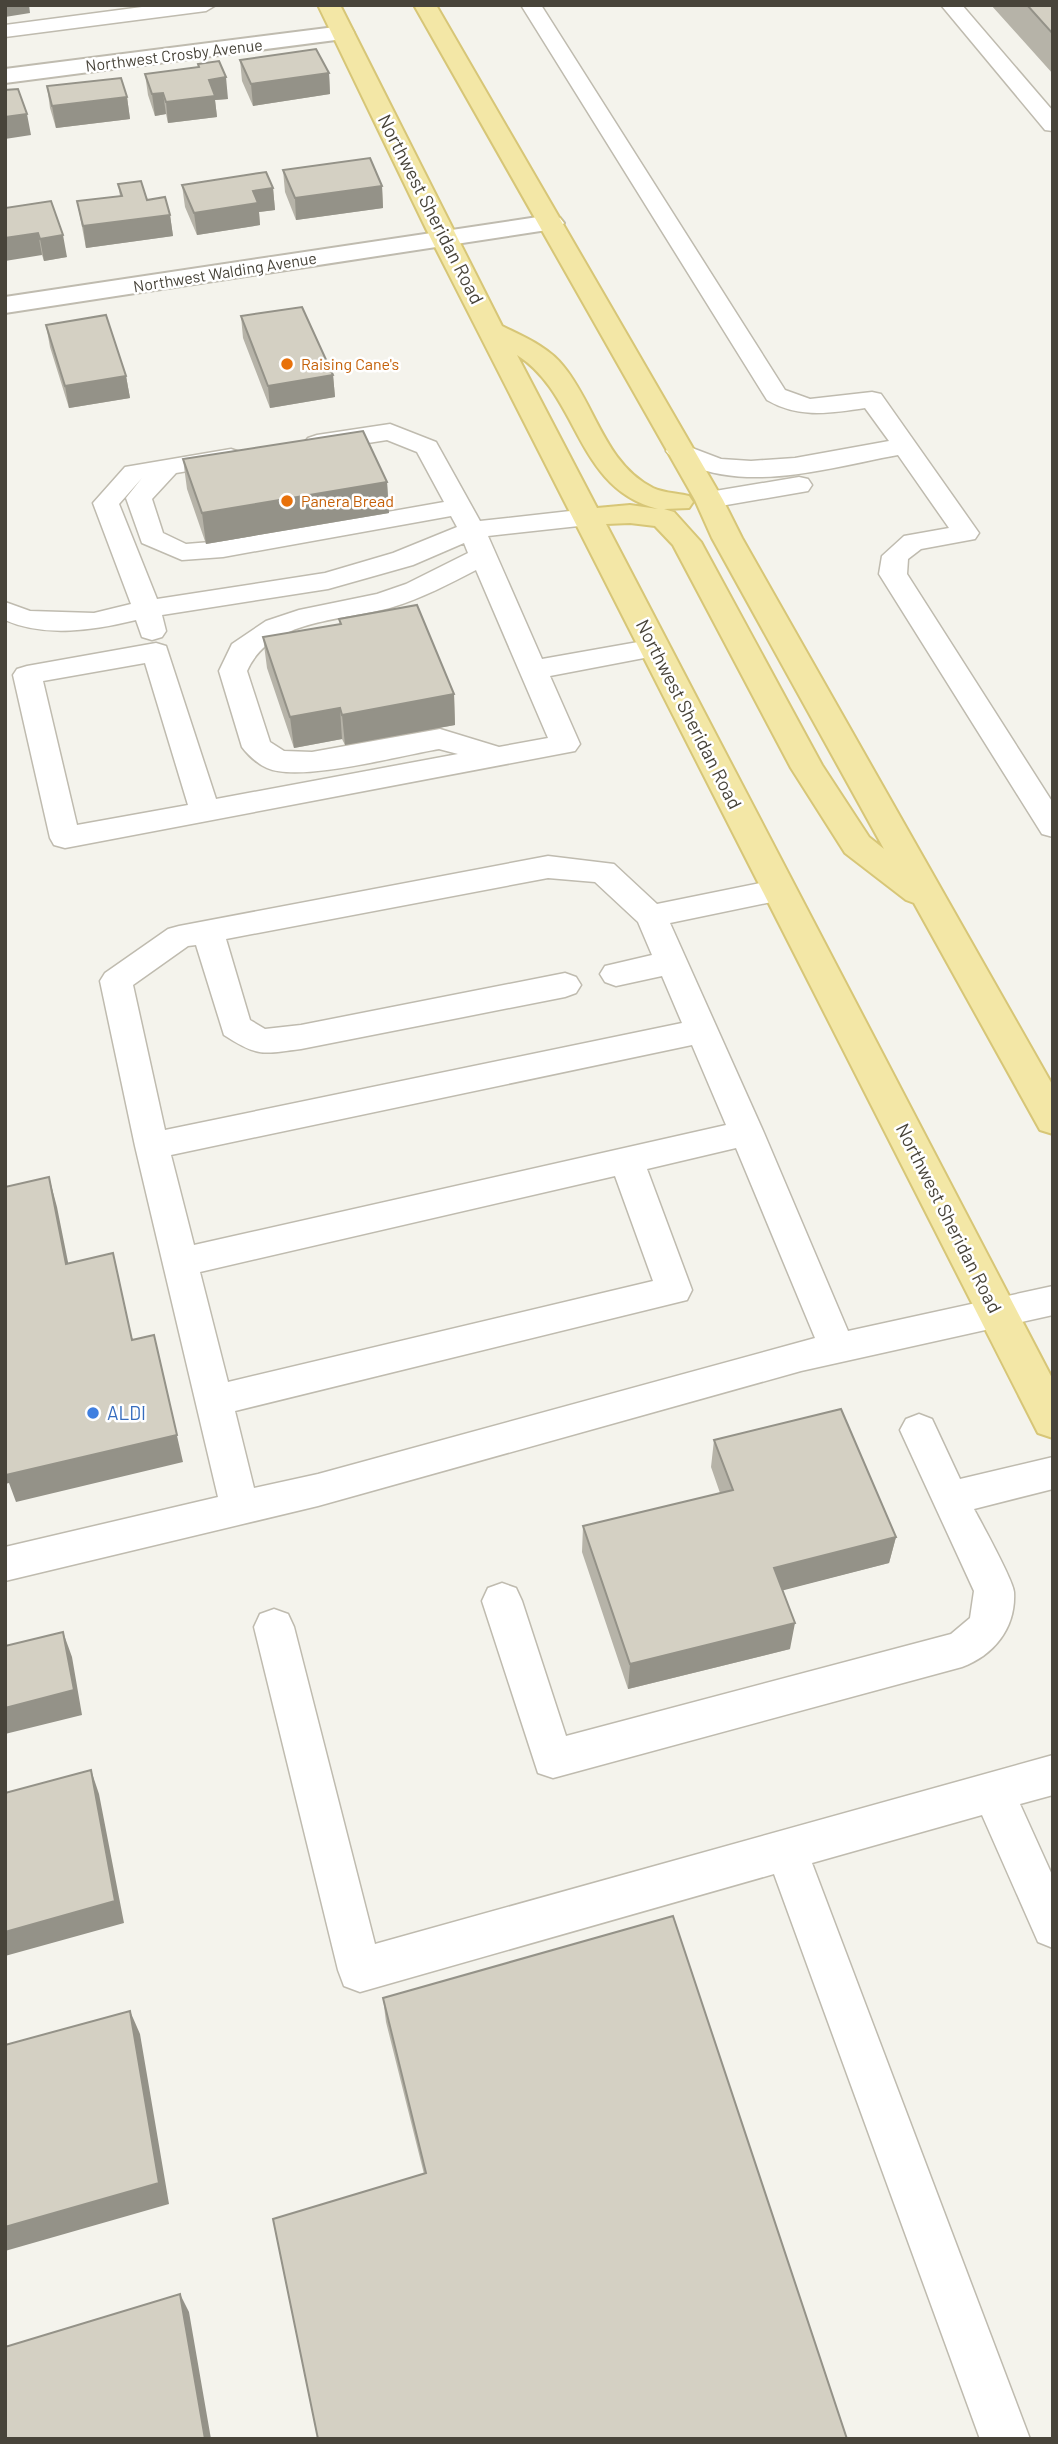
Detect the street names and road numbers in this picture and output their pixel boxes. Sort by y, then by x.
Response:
street label: Northwest Crosby Avenue [84,34,264,75]
street label: Northwest Sheridan Road [374,110,489,307]
street label: Northwest Walding Avenue [132,248,318,295]
street label: Northwest Sheridan Road [632,615,747,812]
street label: Northwest Sheridan Road [892,1119,1007,1316]

